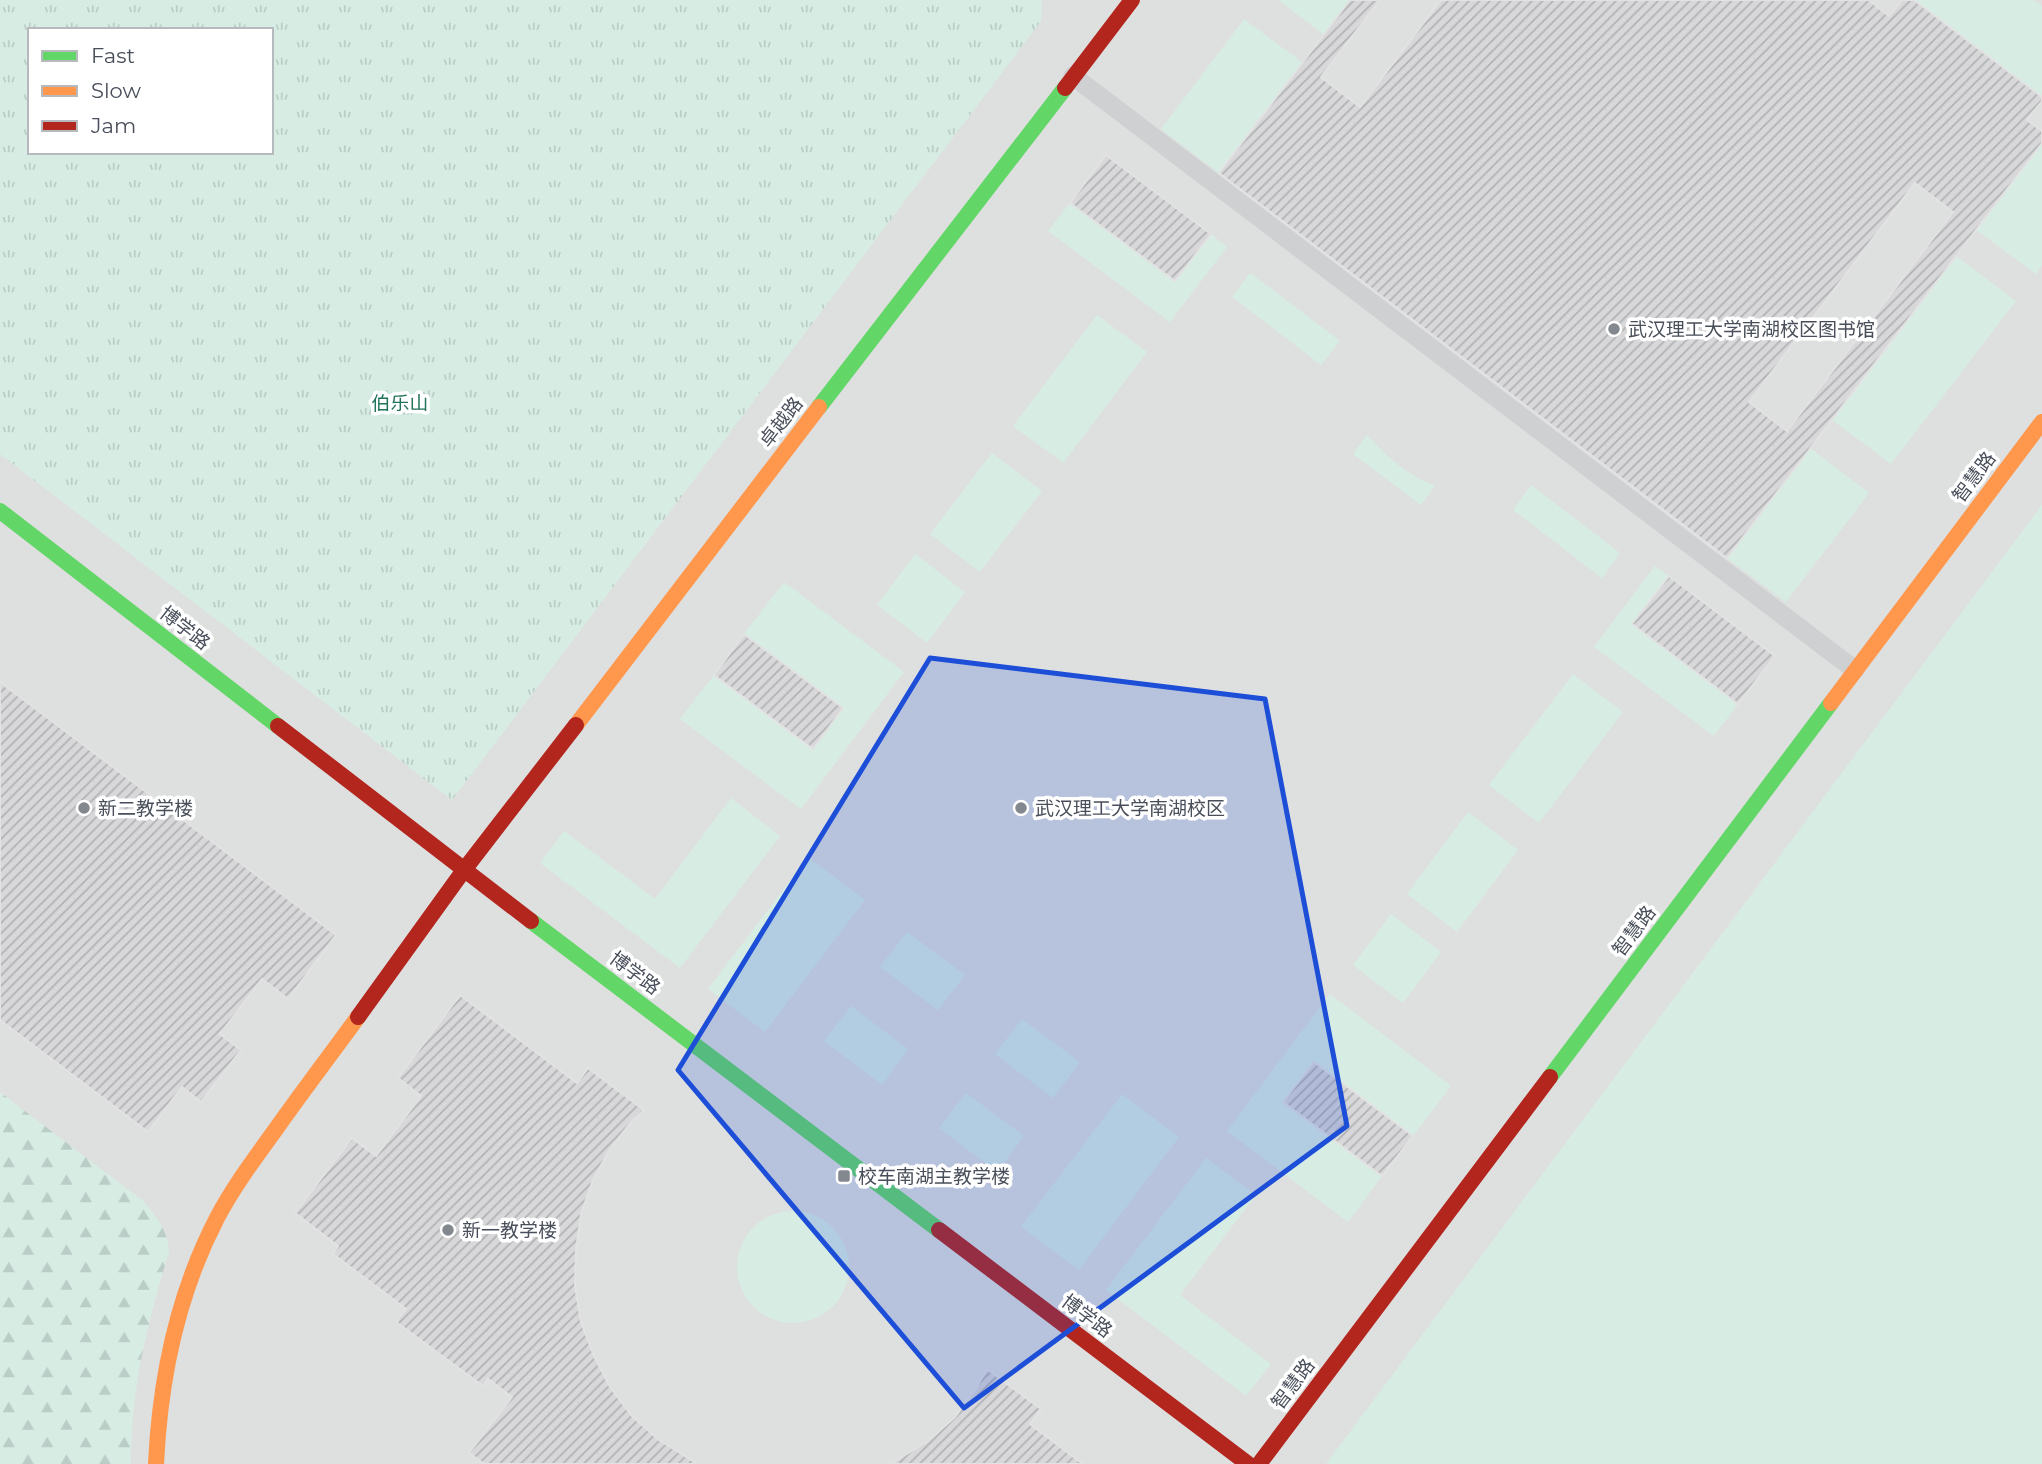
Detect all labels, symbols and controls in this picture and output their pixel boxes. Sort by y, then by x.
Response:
legend [28,28,273,154]
text: Fast [91,43,135,68]
text: Slow [91,78,141,103]
text: Jam [90,113,136,138]
place label: 武汉理工大学南湖校区图书馆 [1628,318,1875,341]
marker: 武汉理工大学南湖校区图书馆 [1606,321,1622,337]
park label: 伯乐山 [371,392,429,415]
street label: 卓越路 [754,392,808,452]
street label: 智慧路 [1948,447,2000,507]
street label: 博学路 [155,601,215,655]
place label: 新二教学楼 [98,797,193,820]
place label: 武汉理工大学南湖校区 [1035,797,1225,820]
marker: 新二教学楼 [76,800,92,816]
marker: 武汉理工大学南湖校区 [1013,800,1029,816]
street label: 智慧路 [1608,901,1660,961]
street label: 博学路 [605,947,665,999]
place label: 校车南湖主教学楼 [858,1165,1010,1188]
marker: 校车南湖主教学楼 [836,1168,852,1184]
place label: 新一教学楼 [462,1219,557,1242]
marker: 新一教学楼 [440,1222,456,1238]
street label: 博学路 [1057,1290,1117,1342]
street label: 智慧路 [1267,1354,1319,1414]

